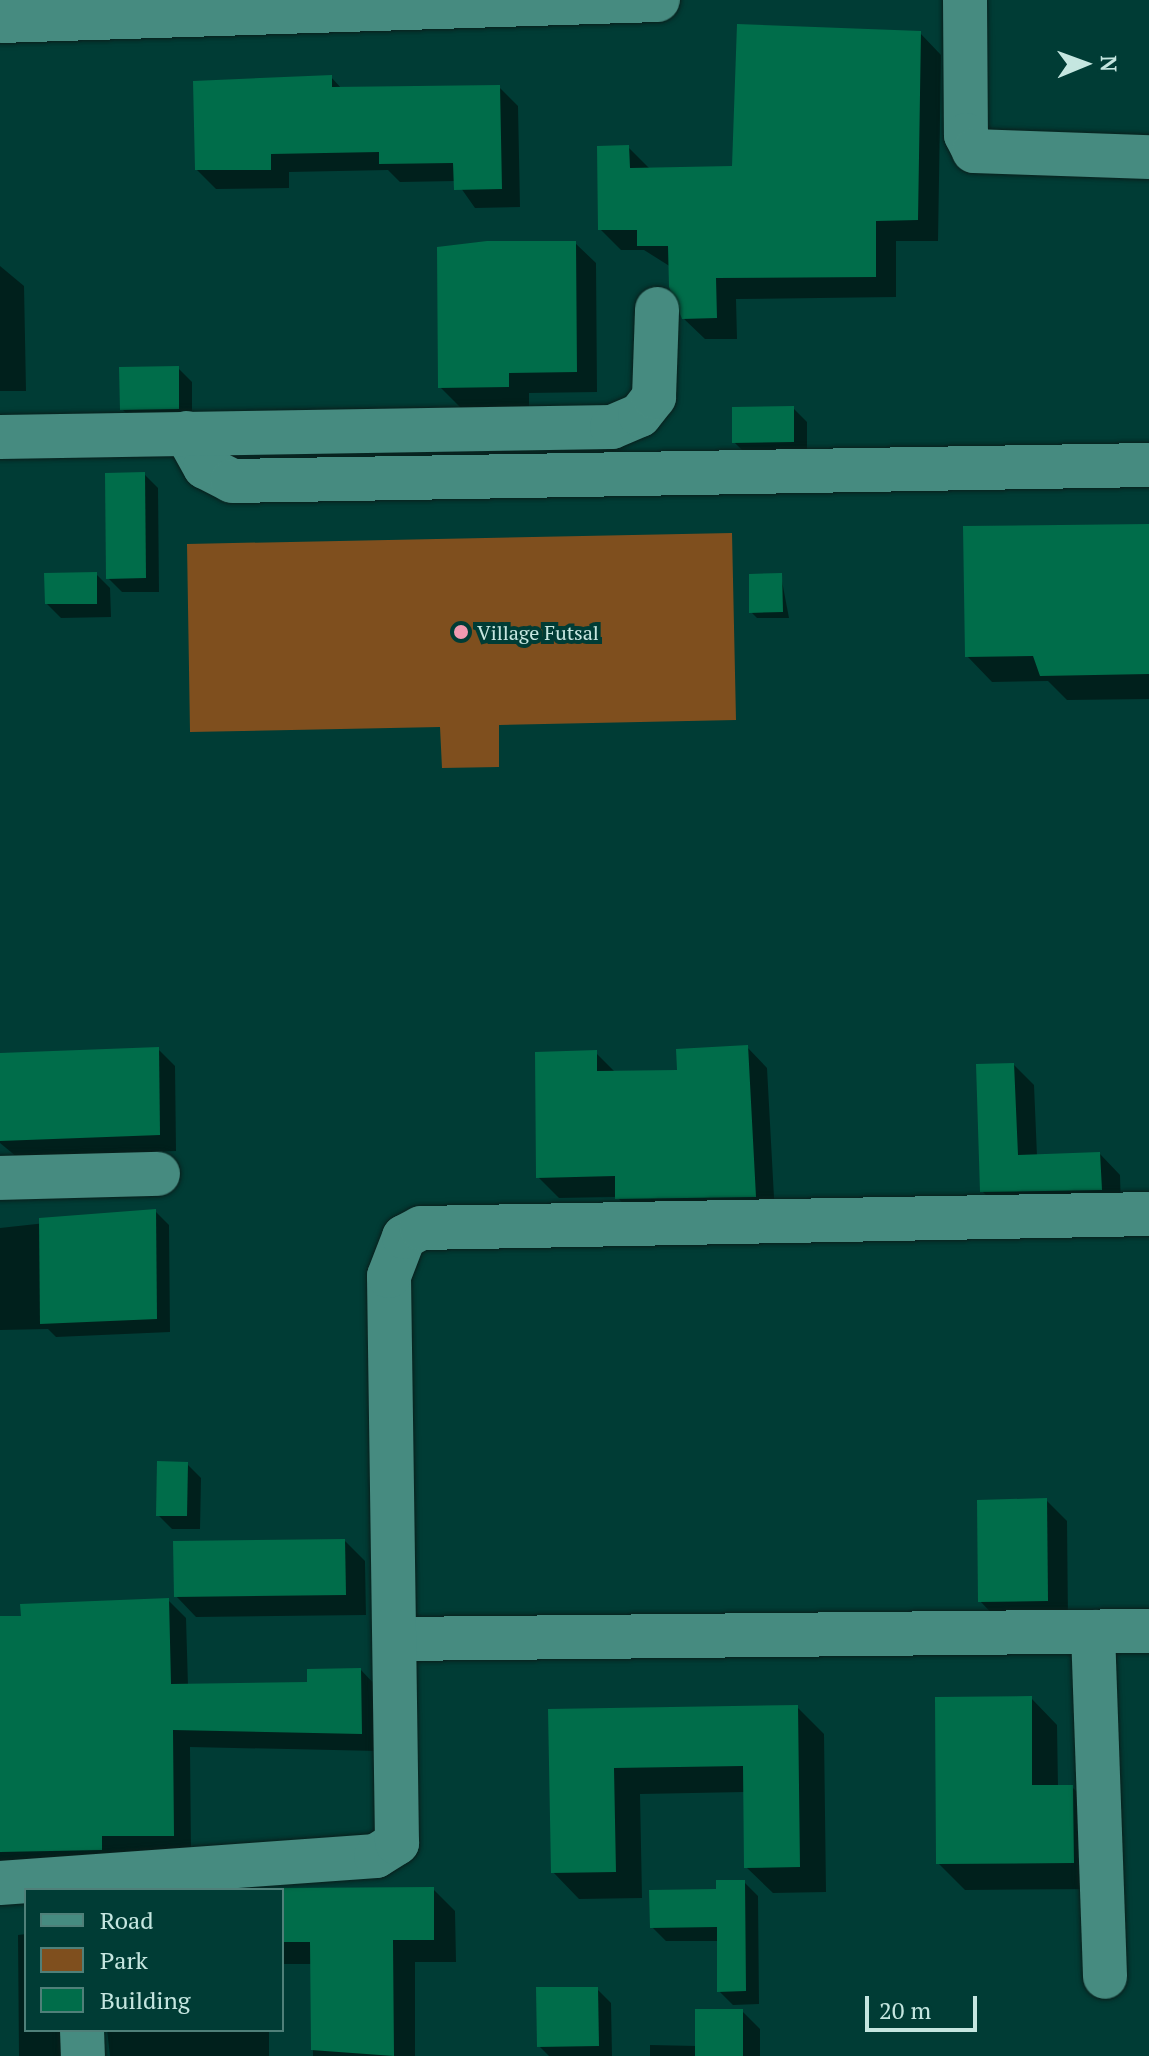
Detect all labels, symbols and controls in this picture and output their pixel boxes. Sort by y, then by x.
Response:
north arrow [1045,24,1125,104]
text: N [1095,55,1124,72]
place label: Village Futsal [477,620,599,644]
marker: Village Futsal [452,623,470,641]
legend [24,1888,284,2032]
text: Road [100,1904,154,1936]
text: Park [100,1944,148,1976]
scale bar [869,1980,981,2030]
text: Building [100,1984,190,2016]
text: 20 m [879,1994,931,2026]

